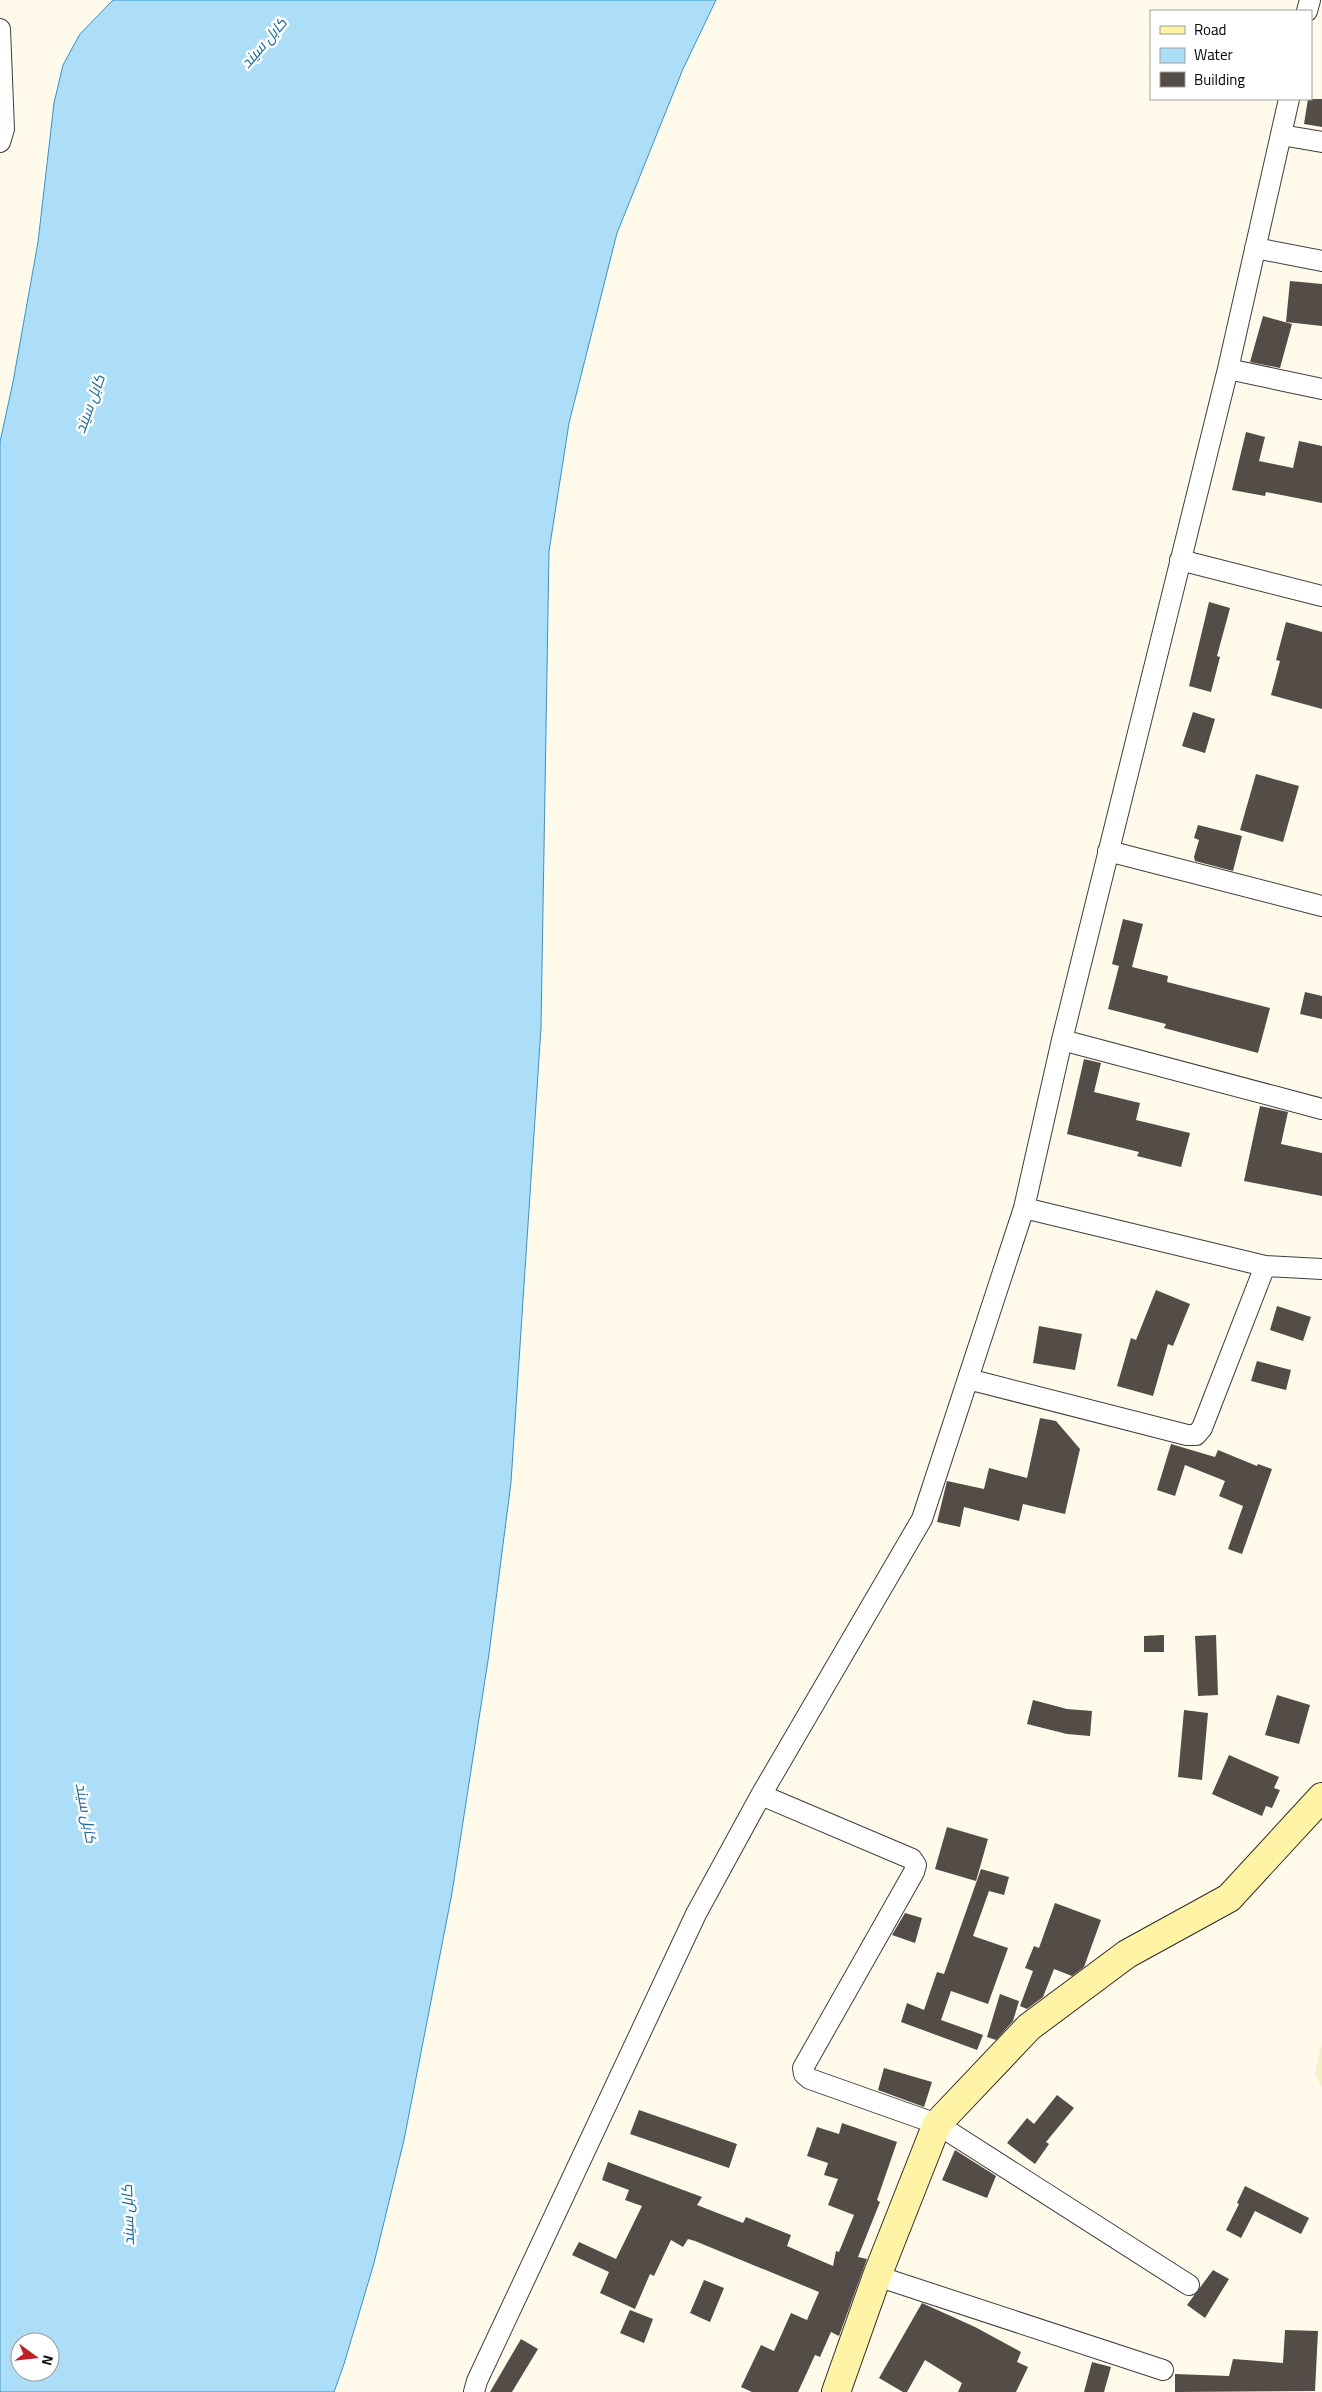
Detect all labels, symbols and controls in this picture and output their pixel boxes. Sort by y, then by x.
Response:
water label: کابل سيند [233,10,295,75]
legend [1150,10,1312,100]
text: Road [1194,15,1227,44]
text: Water [1194,40,1233,69]
text: Building [1194,65,1245,94]
water label: کابل سيند [65,370,114,437]
water label: کابل سيند [67,1780,106,1846]
water label: کابل سيند [112,2183,143,2246]
north arrow [10,2332,60,2382]
text: N [34,2352,61,2368]

